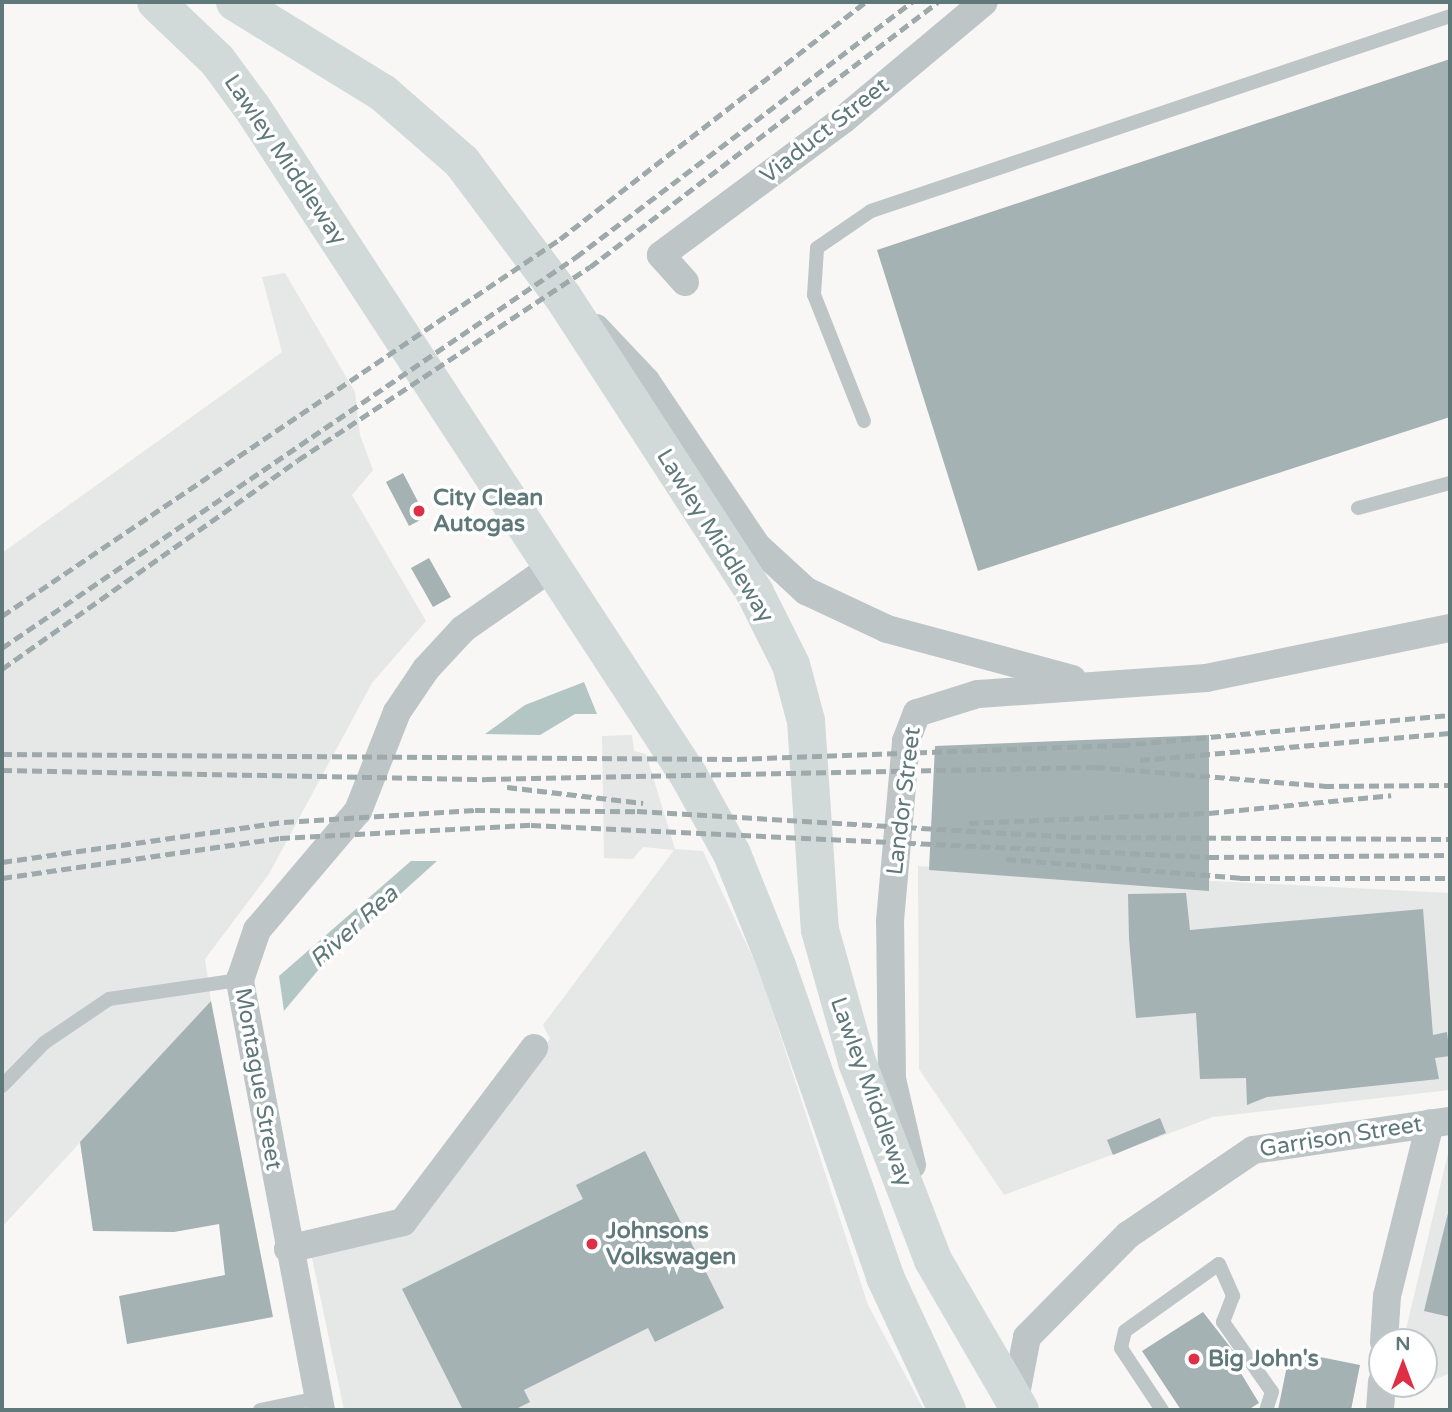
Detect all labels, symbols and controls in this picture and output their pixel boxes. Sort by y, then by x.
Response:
street label: Lawley Middleway [218,70,352,250]
street label: Viaduct Street [755,72,895,190]
street label: Lawley Middleway [650,444,780,628]
place label: City Clean Autogas [433,484,543,538]
marker: City Clean Autogas [411,503,427,519]
street label: Landor Street [881,725,927,877]
water label: River Rea [304,880,404,974]
street label: Montague Street [228,986,288,1172]
street label: Lawley Middleway [824,993,918,1191]
street label: Garrison Street [1258,1111,1424,1163]
place label: Johnsons Volkswagen [606,1217,736,1271]
marker: Johnsons Volkswagen [584,1236,600,1252]
north arrow [1368,1328,1438,1398]
text: N [1395,1333,1411,1355]
place label: Big John's [1208,1345,1319,1373]
marker: Big John's [1186,1351,1202,1367]

